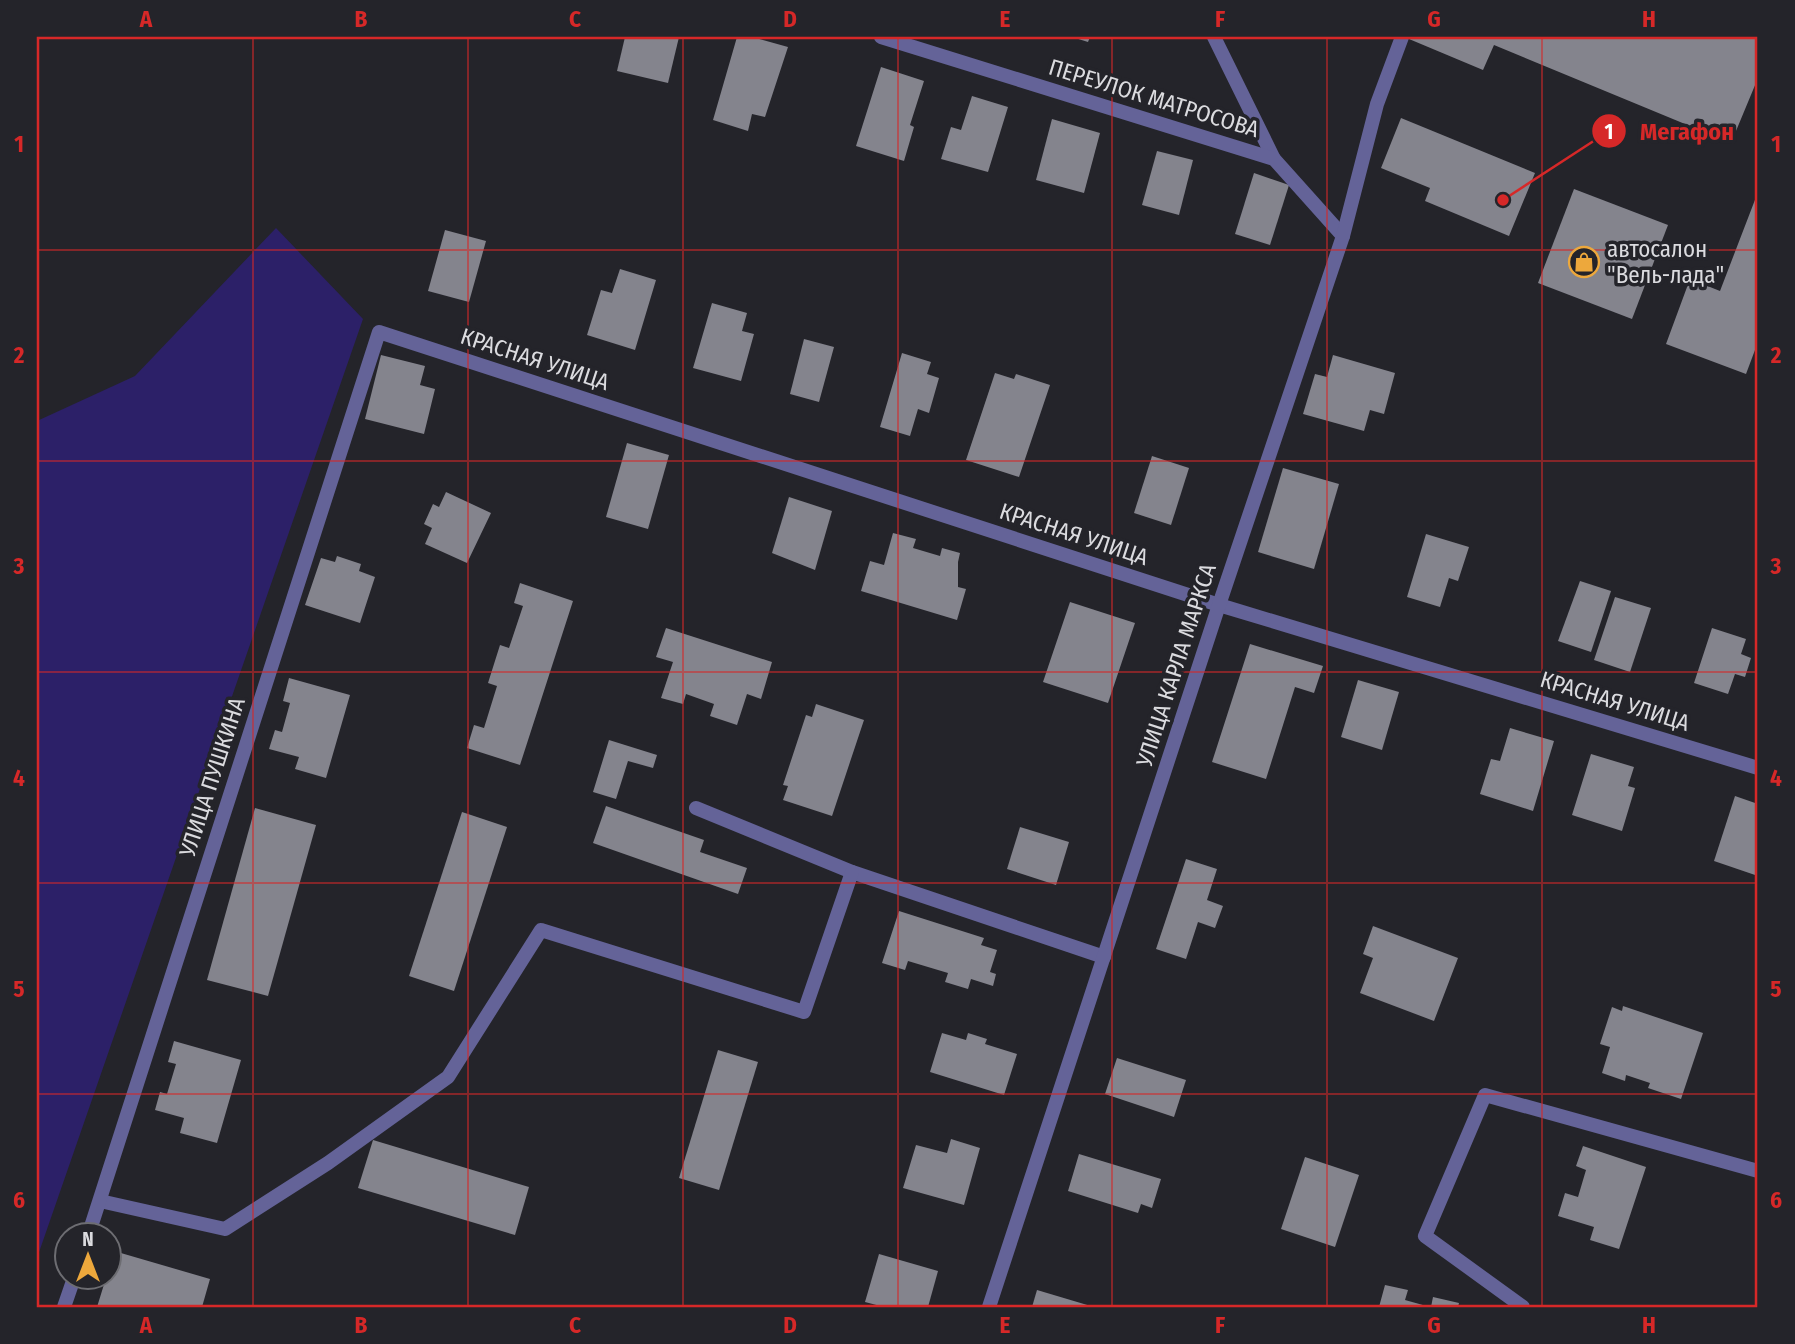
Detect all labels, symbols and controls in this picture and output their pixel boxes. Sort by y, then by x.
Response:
text: A [139,5,153,33]
text: B [355,5,368,33]
text: C [569,5,581,33]
text: D [783,5,797,33]
text: E [1000,5,1011,33]
text: F [1215,5,1225,33]
text: G [1427,5,1441,33]
text: H [1642,5,1656,33]
street label: ПЕРЕУЛОК МАТРОСОВА [1045,53,1263,143]
callout: Мегафон [1591,109,1748,154]
text: Мегафон [1640,118,1734,146]
text: 1 [1605,119,1613,145]
text: 1 [14,130,24,158]
text: 1 [1771,130,1781,158]
place label: автосалон "Вель-лада" [1607,235,1724,289]
shop icon: автосалон "Вель-лада" [1567,245,1601,279]
street label: КРАСНАЯ УЛИЦА [457,322,613,396]
text: 2 [13,341,25,369]
text: 2 [1770,341,1782,369]
street label: КРАСНАЯ УЛИЦА [996,497,1152,571]
text: 3 [13,552,25,580]
text: 3 [1770,552,1782,580]
street label: УЛИЦА КАРЛА МАРКСА [1130,560,1222,771]
street label: КРАСНАЯ УЛИЦА [1537,665,1693,737]
street label: УЛИЦА ПУШКИНА [173,694,251,861]
text: 4 [13,764,25,792]
text: 4 [1770,764,1782,792]
text: 5 [13,975,25,1003]
text: 5 [1770,975,1782,1003]
text: 6 [13,1186,25,1214]
text: 6 [1770,1186,1782,1214]
north arrow [52,1222,122,1292]
text: N [82,1228,94,1251]
text: A [139,1311,153,1339]
text: B [355,1311,368,1339]
text: C [569,1311,581,1339]
text: D [783,1311,797,1339]
text: E [1000,1311,1011,1339]
text: F [1215,1311,1225,1339]
text: G [1427,1311,1441,1339]
text: H [1642,1311,1656,1339]

